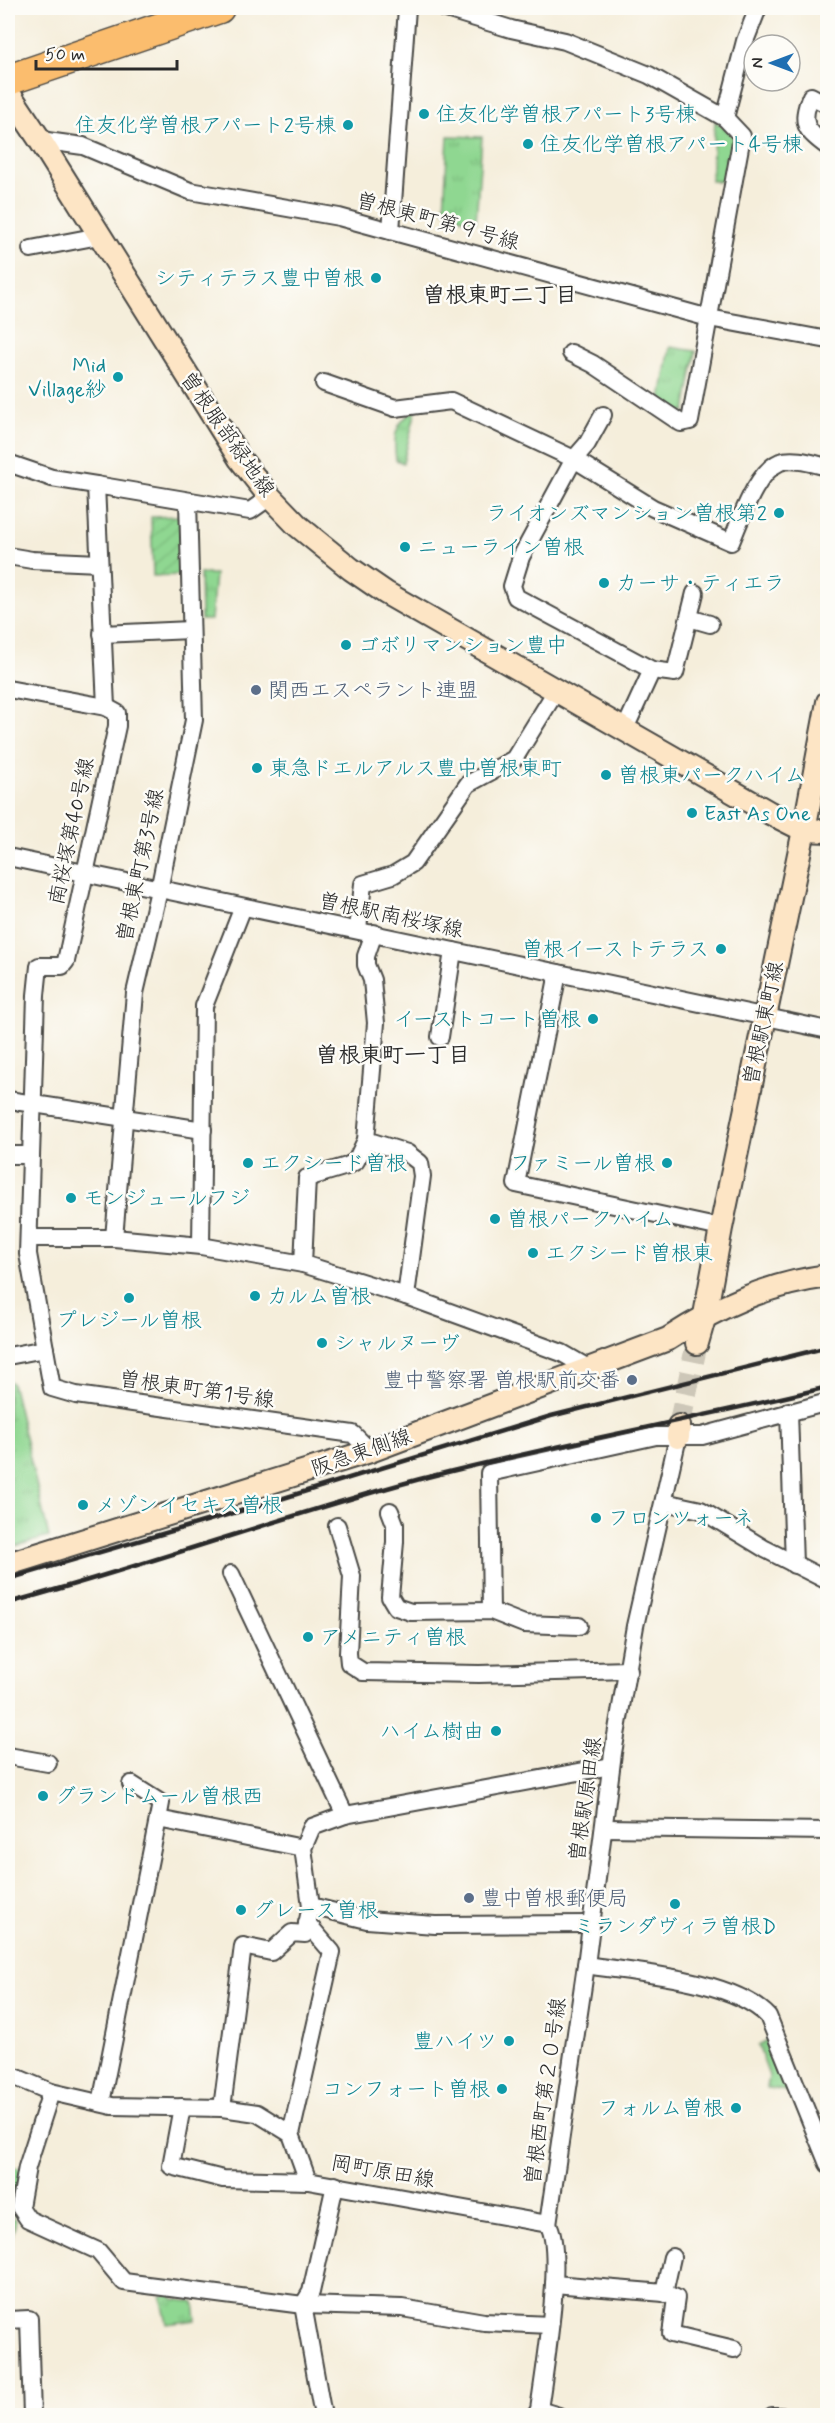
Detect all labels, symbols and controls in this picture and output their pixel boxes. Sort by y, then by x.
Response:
scale bar [36,33,177,71]
north arrow [742,33,802,93]
text: 50 m [45,43,85,67]
text: N [748,58,769,68]
place label: 住友化学曽根アパート3号棟 [436,101,696,129]
marker: 住友化学曽根アパート3号棟 [417,107,431,121]
place label: 住友化学曽根アパート2号棟 [75,112,336,140]
marker: 住友化学曽根アパート2号棟 [341,118,355,132]
place label: 住友化学曽根アパート4号棟 [540,131,803,159]
marker: 住友化学曽根アパート4号棟 [521,137,535,151]
street label: 曽根東町第９号線 [353,187,523,257]
place label: シティテラス豊中曽根 [155,265,364,293]
marker: シティテラス豊中曽根 [369,271,383,285]
district label: 曽根東町二丁目 [423,282,577,310]
place label: Mid Village紗 [28,352,106,404]
street label: 曽根服部緑地線 [174,366,281,503]
marker: Mid Village紗 [111,370,125,384]
place label: ライオンズマンション曽根第2 [486,500,767,528]
marker: ライオンズマンション曽根第2 [772,506,786,520]
place label: ニューライン曽根 [417,534,584,562]
marker: ニューライン曽根 [398,540,412,554]
place label: カーサ・ティエラ [616,570,785,598]
marker: カーサ・ティエラ [597,576,611,590]
place label: ゴボリマンション豊中 [358,632,567,660]
marker: ゴボリマンション豊中 [339,638,353,652]
place label: 関西エスペラント連盟 [268,677,478,705]
marker: 関西エスペラント連盟 [249,683,263,697]
street label: 南桜塚第40号線 [43,755,101,908]
place label: 東急ドエルアルス豊中曽根東町 [269,755,562,783]
marker: 東急ドエルアルス豊中曽根東町 [250,761,264,775]
place label: 曽根東パークハイム [618,762,806,790]
marker: 曽根東パークハイム [599,768,613,782]
street label: 曽根東町第3号線 [111,786,171,945]
place label: East As One [704,800,811,828]
marker: East As One [685,806,699,820]
street label: 曽根駅南桜塚線 [316,887,466,945]
place label: 曽根イーストテラス [522,936,709,964]
marker: 曽根イーストテラス [714,942,728,956]
street label: 曽根駅東町線 [737,959,791,1088]
place label: イーストコート曽根 [393,1006,581,1034]
marker: イーストコート曽根 [586,1012,600,1026]
district label: 曽根東町一丁目 [316,1042,470,1070]
place label: エクシード曽根 [260,1150,407,1178]
place label: ファミール曽根 [510,1150,655,1178]
marker: エクシード曽根 [241,1156,255,1170]
marker: ファミール曽根 [660,1156,674,1170]
place label: モンジュールフジ [83,1185,250,1213]
marker: モンジュールフジ [64,1191,78,1205]
place label: 曽根パークハイム [507,1206,674,1234]
marker: 曽根パークハイム [488,1212,502,1226]
place label: エクシード曽根東 [545,1240,713,1268]
marker: エクシード曽根東 [526,1246,540,1260]
place label: カルム曽根 [267,1283,371,1311]
marker: カルム曽根 [248,1289,262,1303]
marker: プレジール曽根 [122,1291,136,1305]
place label: プレジール曽根 [56,1307,202,1335]
place label: シャルヌーヴ [334,1330,460,1358]
marker: シャルヌーヴ [315,1336,329,1350]
street label: 曽根東町第1号線 [117,1365,276,1415]
place label: 豊中警察署 曽根駅前交番 [383,1367,620,1395]
marker: 豊中警察署 曽根駅前交番 [625,1373,639,1387]
street label: 阪急東側線 [307,1423,416,1483]
place label: メゾンイセキス曽根 [95,1492,283,1520]
marker: メゾンイセキス曽根 [76,1498,90,1512]
place label: フロンツォーネ [608,1505,754,1533]
marker: フロンツォーネ [589,1511,603,1525]
place label: アメニティ曽根 [320,1624,466,1652]
marker: アメニティ曽根 [301,1630,315,1644]
place label: ハイム樹由 [380,1718,484,1746]
marker: ハイム樹由 [489,1724,503,1738]
street label: 曽根駅原田線 [563,1735,609,1863]
place label: グランドムール曽根西 [55,1783,263,1811]
marker: グランドムール曽根西 [36,1789,50,1803]
place label: 豊中曽根郵便局 [481,1885,628,1913]
marker: 豊中曽根郵便局 [462,1891,476,1905]
place label: グレース曽根 [253,1897,379,1925]
marker: ミランダヴィラ曽根D [668,1897,682,1911]
marker: グレース曽根 [234,1903,248,1917]
place label: ミランダヴィラ曽根D [574,1913,776,1941]
street label: 曽根西町第２０号線 [519,1996,573,2187]
place label: 豊ハイツ [413,2028,497,2056]
marker: 豊ハイツ [502,2034,516,2048]
place label: コンフォート曽根 [322,2076,490,2104]
marker: コンフォート曽根 [495,2082,509,2096]
place label: フォルム曽根 [598,2095,724,2123]
marker: フォルム曽根 [729,2101,743,2115]
street label: 岡町原田線 [329,2149,437,2195]

